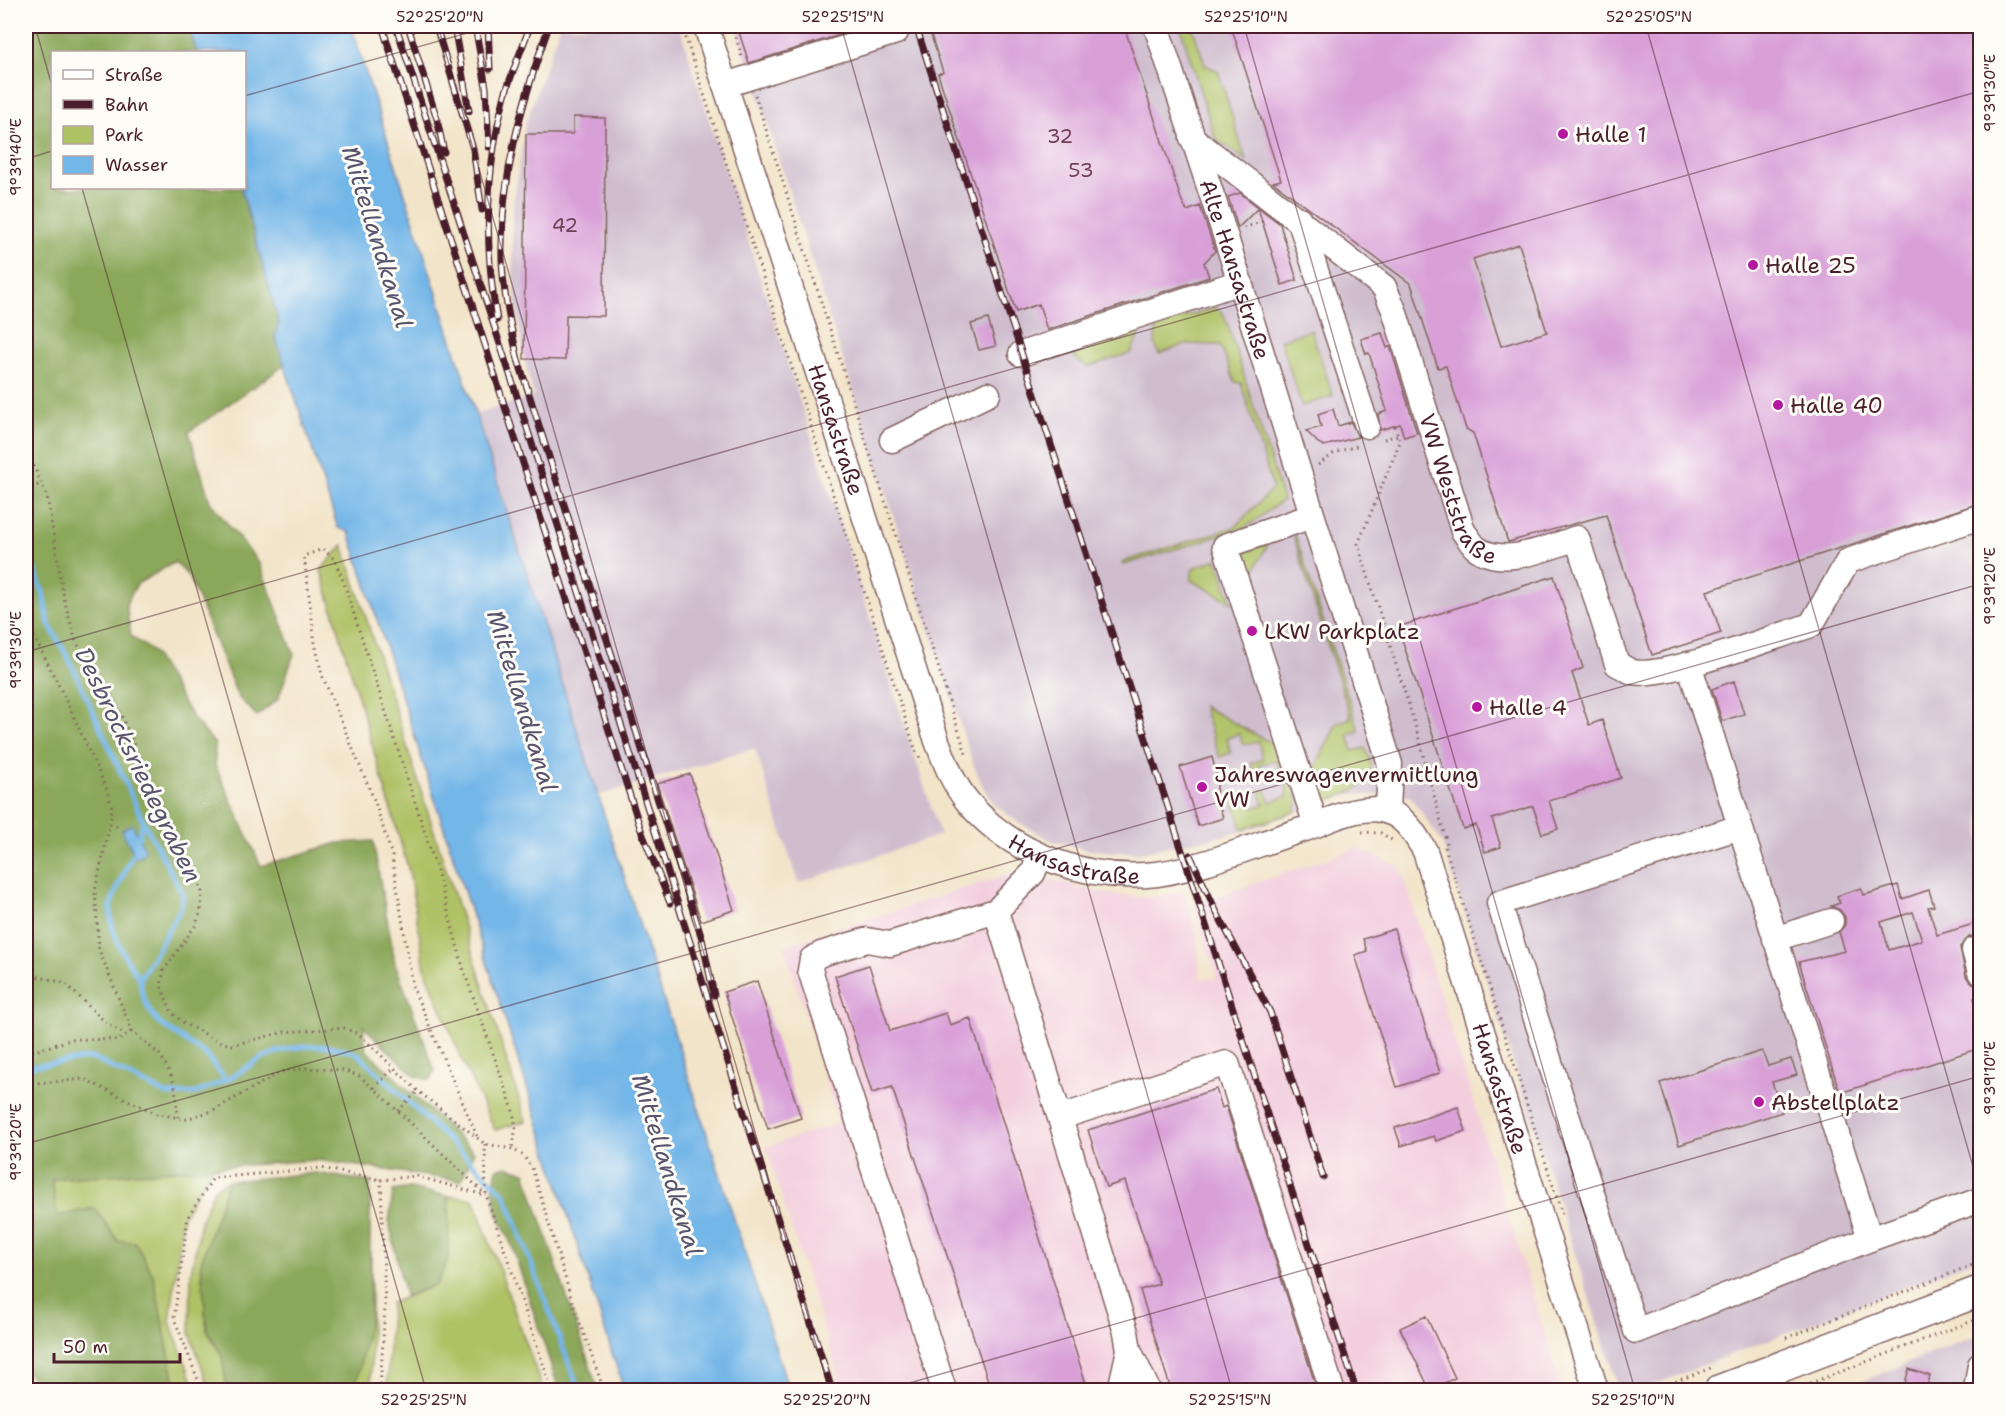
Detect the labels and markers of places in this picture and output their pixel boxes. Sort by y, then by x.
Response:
place label: Halle 1 [1575,120,1647,149]
marker: Halle 1 [1556,127,1570,141]
place label: Halle 25 [1765,251,1856,280]
marker: Halle 25 [1746,258,1760,272]
place label: Halle 40 [1790,391,1883,420]
marker: Halle 40 [1771,398,1785,412]
place label: LKW Parkplatz [1264,617,1420,646]
marker: LKW Parkplatz [1245,624,1259,638]
place label: Halle 4 [1489,693,1567,722]
marker: Halle 4 [1470,700,1484,714]
place label: Jahreswagenvermittlung VW [1214,760,1479,814]
marker: Jahreswagenvermittlung VW [1195,780,1209,794]
place label: Abstellplatz [1771,1088,1900,1117]
marker: Abstellplatz [1752,1095,1766,1109]

